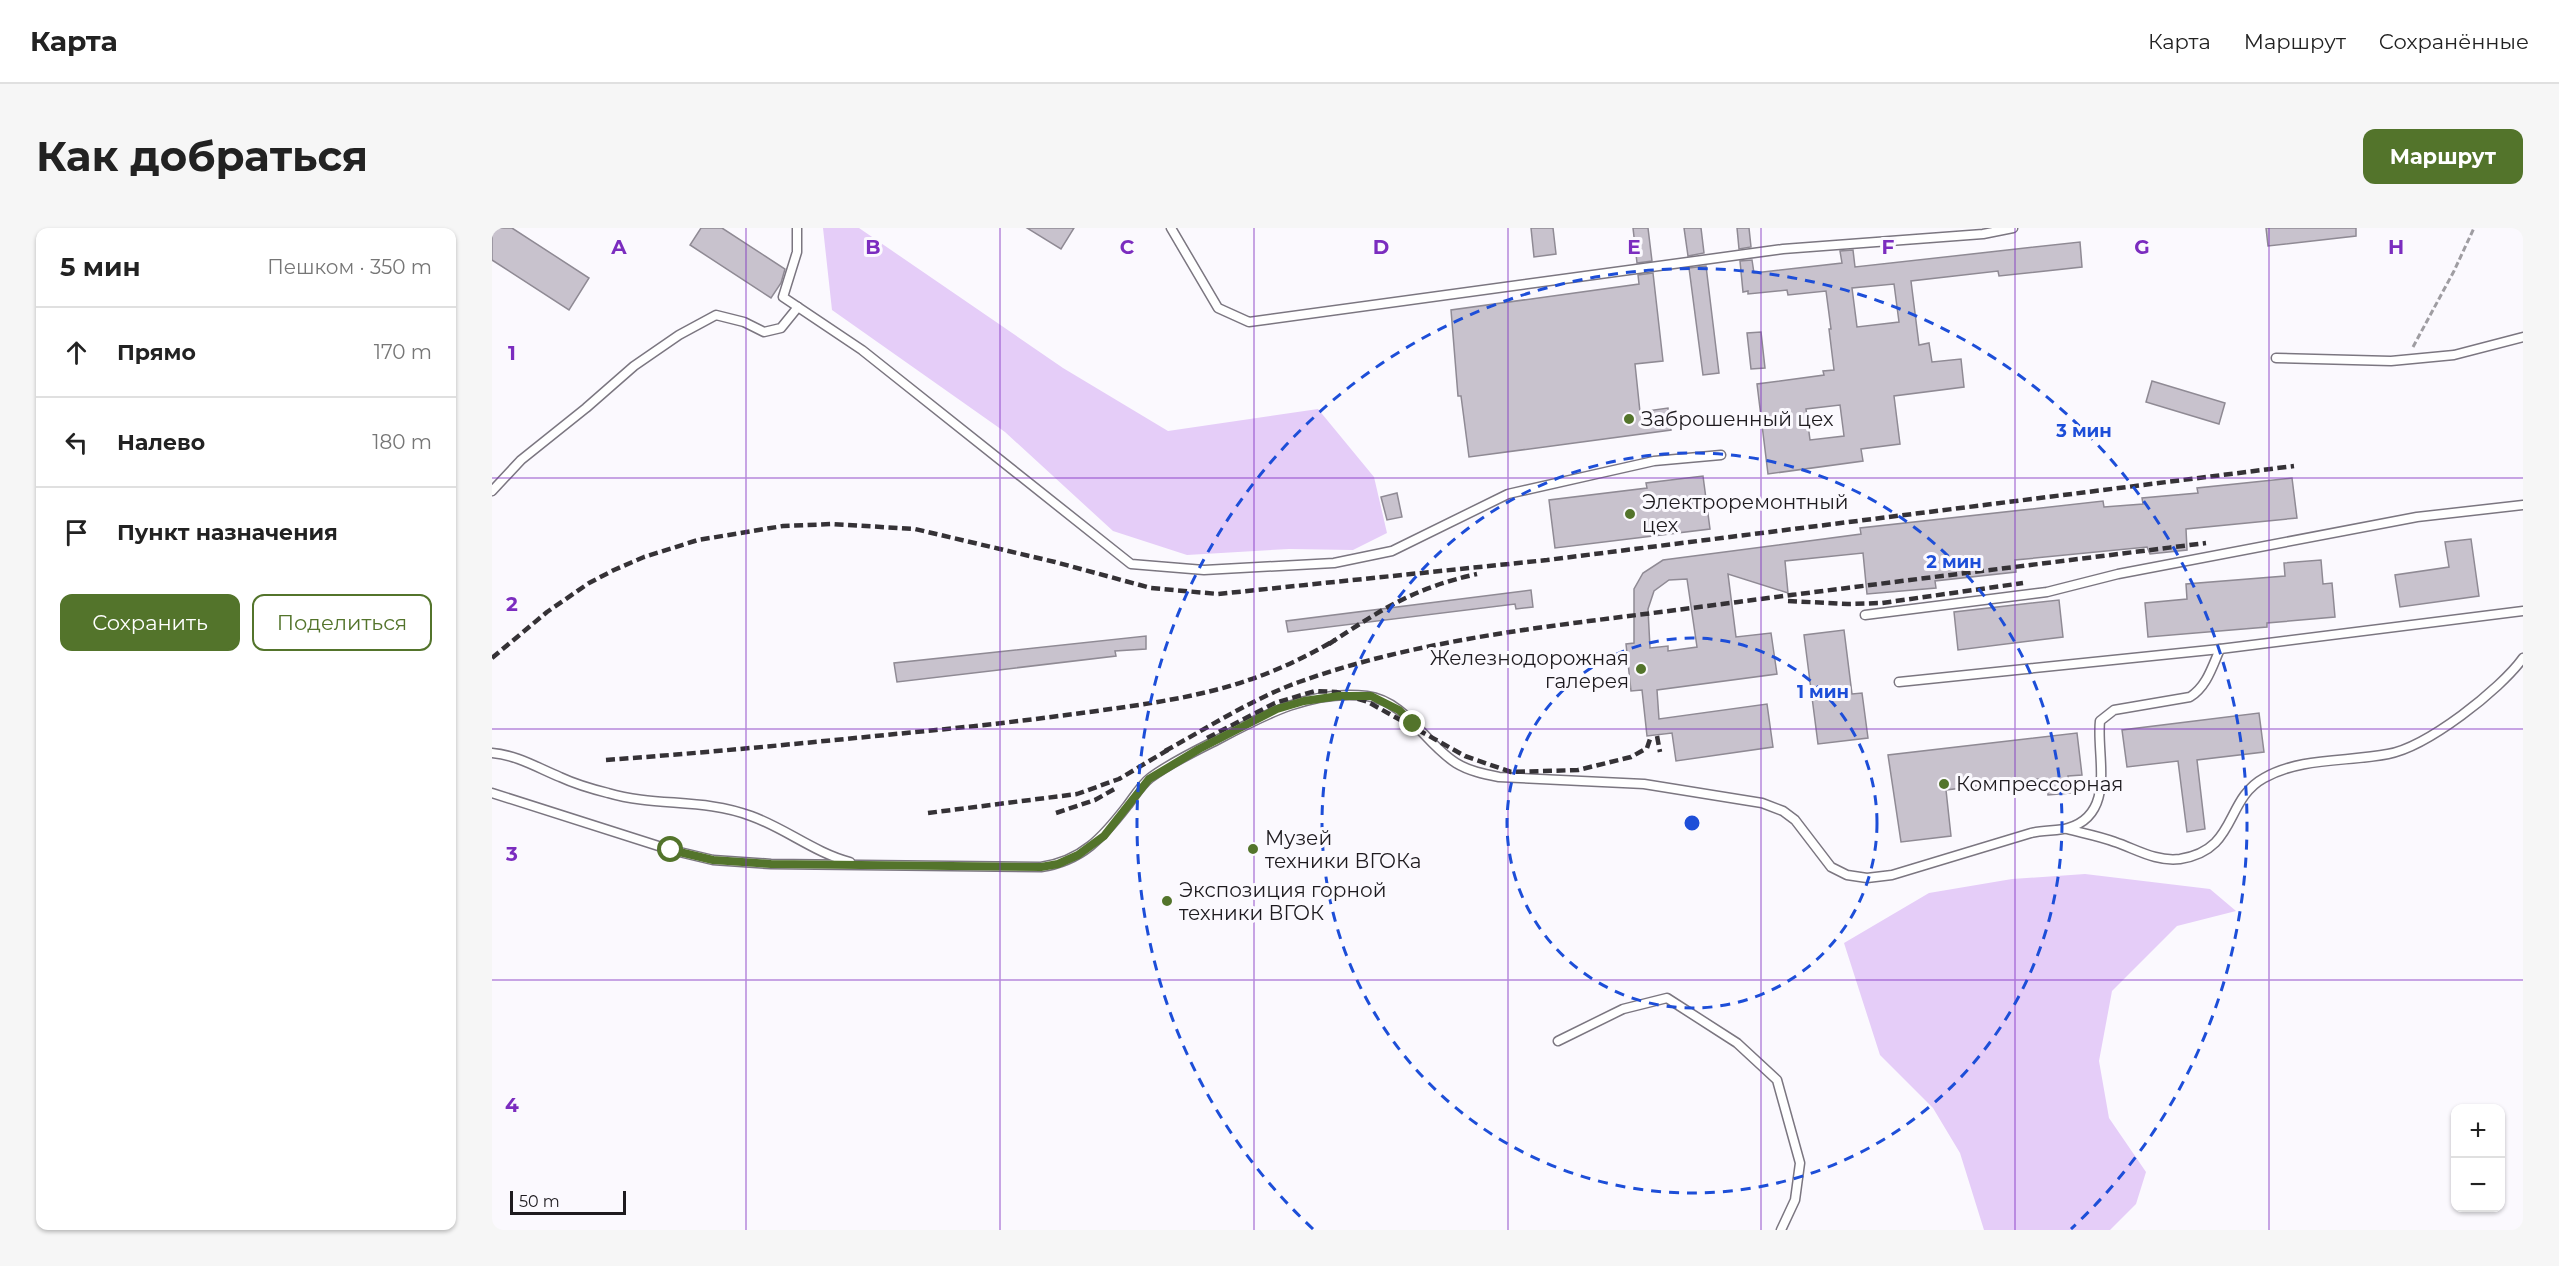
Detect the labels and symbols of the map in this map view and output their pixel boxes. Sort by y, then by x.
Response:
text: A [610,235,627,259]
text: B [865,235,881,259]
text: C [1120,235,1135,259]
text: D [1373,235,1389,259]
text: E [1627,235,1641,259]
text: F [1882,235,1895,259]
text: G [2134,235,2150,259]
text: H [2388,235,2404,259]
text: 1 [508,341,516,365]
place label: Заброшенный цех [1641,407,1834,431]
marker: Заброшенный цех [1622,412,1636,426]
text: 3 мин [2055,420,2112,442]
place label: Электроремонтный цех [1642,490,1849,537]
marker: Электроремонтный цех [1623,507,1637,521]
text: 2 мин [1926,551,1982,573]
text: 2 [506,592,518,616]
place label: Железнодорожная галерея [1430,646,1629,693]
marker: Железнодорожная галерея [1634,662,1648,676]
text: 1 мин [1797,681,1849,703]
route end [1399,710,1425,736]
place label: Компрессорная [1956,772,2123,796]
marker: Компрессорная [1937,777,1951,791]
centre of rings [1682,813,1702,833]
place label: Музей техники ВГОКа [1265,826,1421,873]
route start [657,836,683,862]
text: 3 [505,842,518,866]
marker: Музей техники ВГОКа [1246,842,1260,856]
place label: Экспозиция горной техники ВГОК [1179,878,1387,925]
marker: Экспозиция горной техники ВГОК [1160,894,1174,908]
text: 4 [505,1093,519,1117]
scale bar [510,1188,626,1216]

